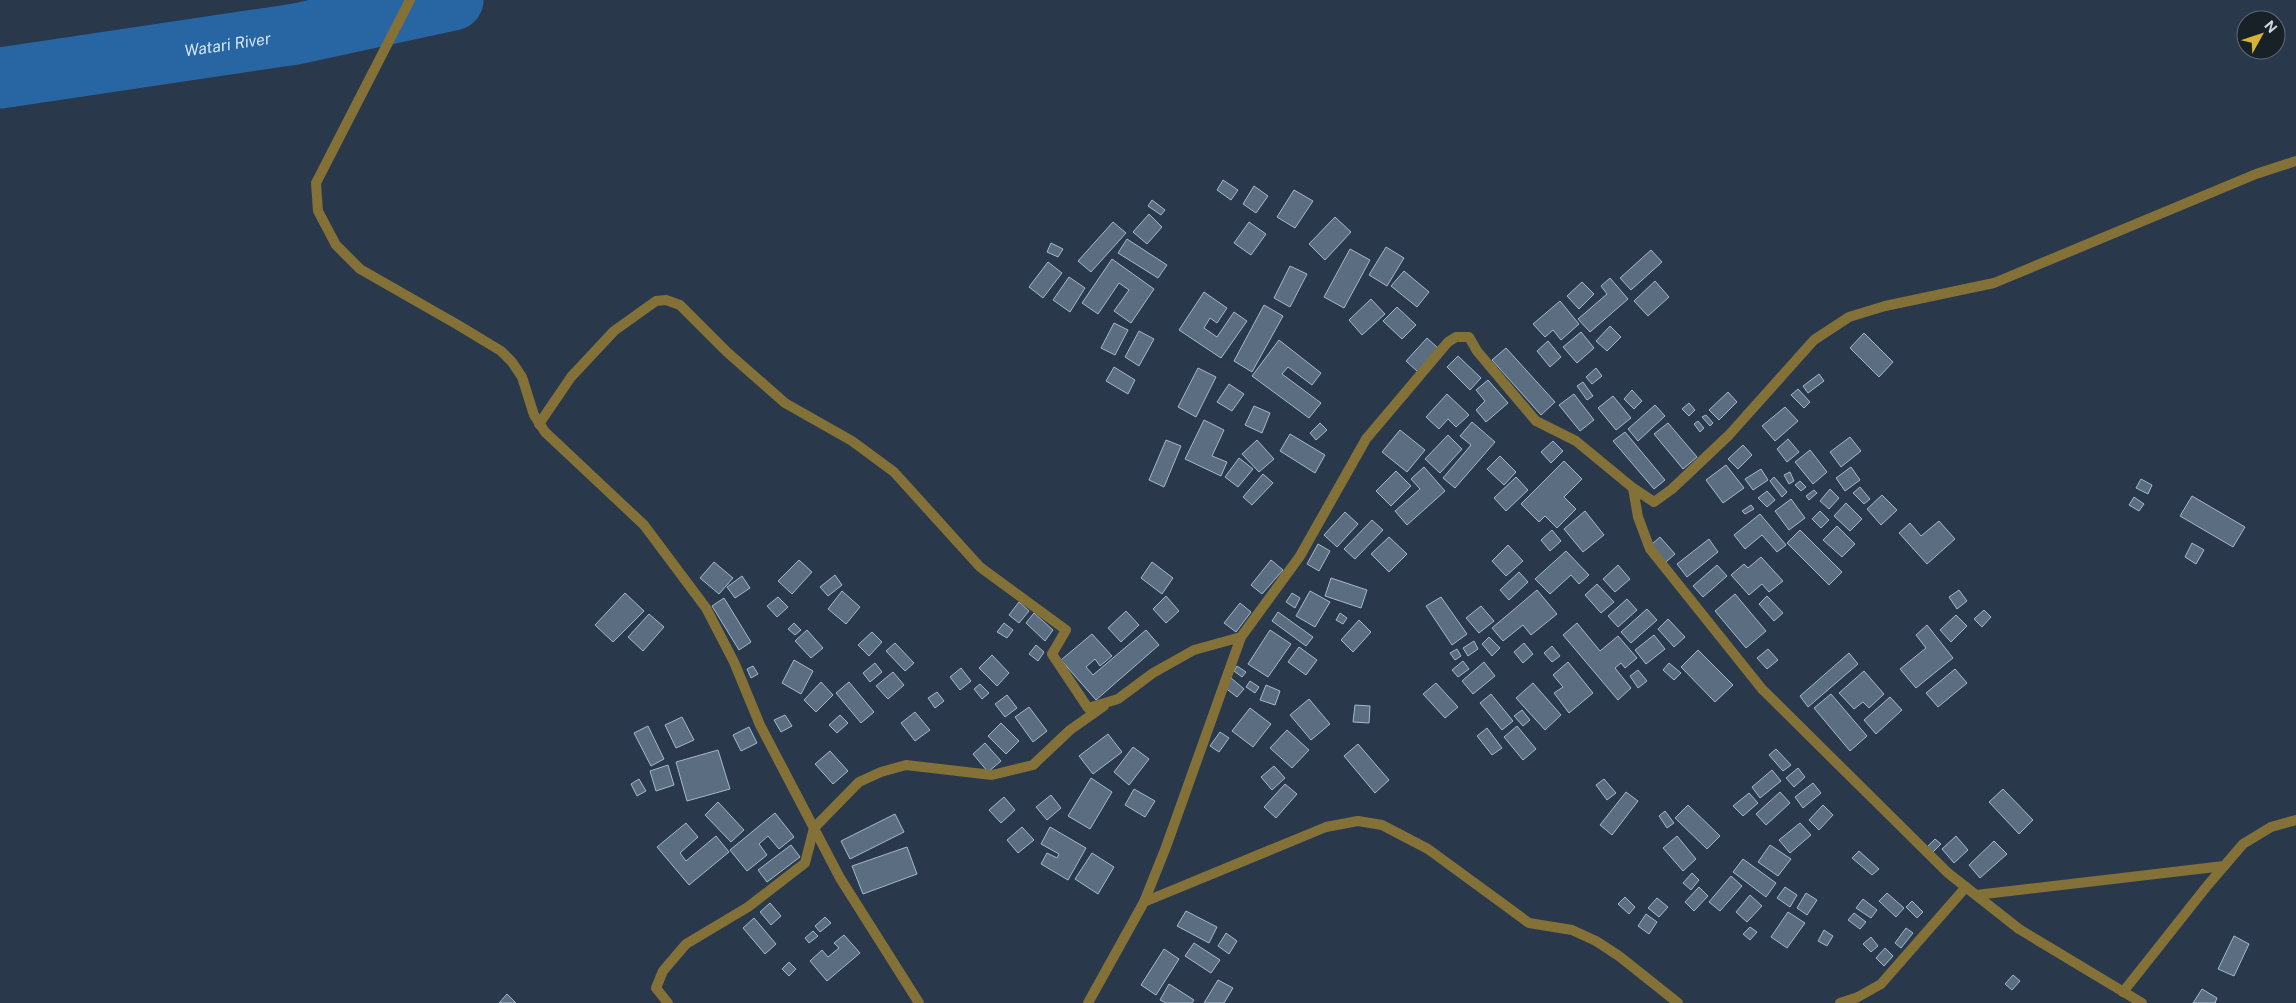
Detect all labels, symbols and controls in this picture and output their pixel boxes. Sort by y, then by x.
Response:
north arrow [2236,10,2286,60]
text: N [2261,17,2281,36]
water label: Watari River [183,28,273,60]

